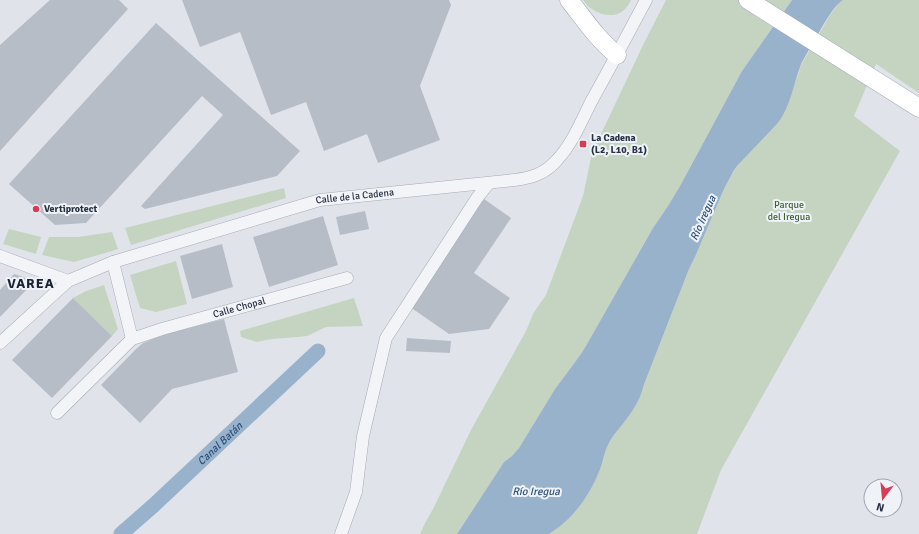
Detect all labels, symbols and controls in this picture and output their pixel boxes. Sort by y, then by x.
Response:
place label: La Cadena (L2, L10, B1) [591,132,647,156]
marker: La Cadena (L2, L10, B1) [578,139,588,149]
street label: Calle de la Cadena [314,186,395,207]
water label: Río Iregua [687,193,719,242]
park label: Parque del Iregua [768,199,810,223]
place label: Vertiprotect [44,203,97,215]
marker: Vertiprotect [31,204,41,214]
district label: VAREA [7,275,55,292]
street label: Calle Chopal [212,295,267,321]
water label: Canal Batán [194,418,246,468]
north arrow [863,478,903,518]
water label: Río Iregua [512,485,560,498]
text: N [875,500,886,514]

